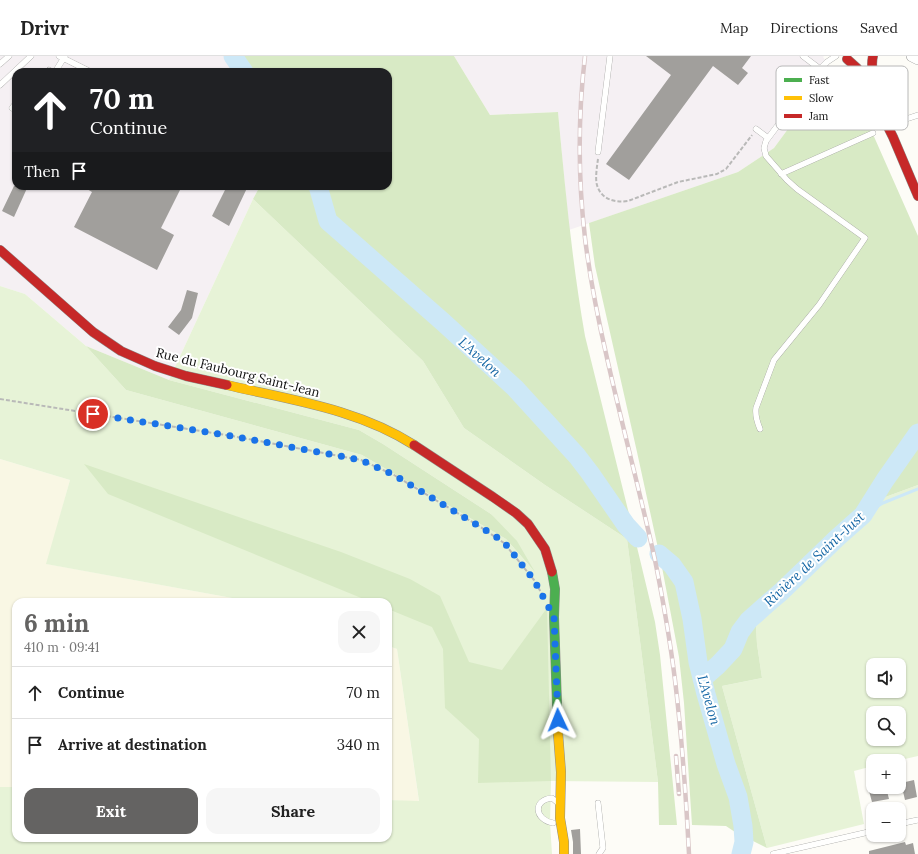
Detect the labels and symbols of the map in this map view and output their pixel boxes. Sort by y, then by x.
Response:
legend [776,66,908,130]
text: Fast [809,73,830,87]
text: Slow [809,91,834,105]
text: Jam [808,109,829,123]
water label: L'Avelon [455,333,505,381]
street label: Rue du Faubourg Saint-Jean [154,344,322,401]
pin [76,397,110,431]
water label: Rivière de Saint-Just [760,507,869,610]
water label: L'Avelon [693,673,725,727]
position arrow [537,699,579,741]

